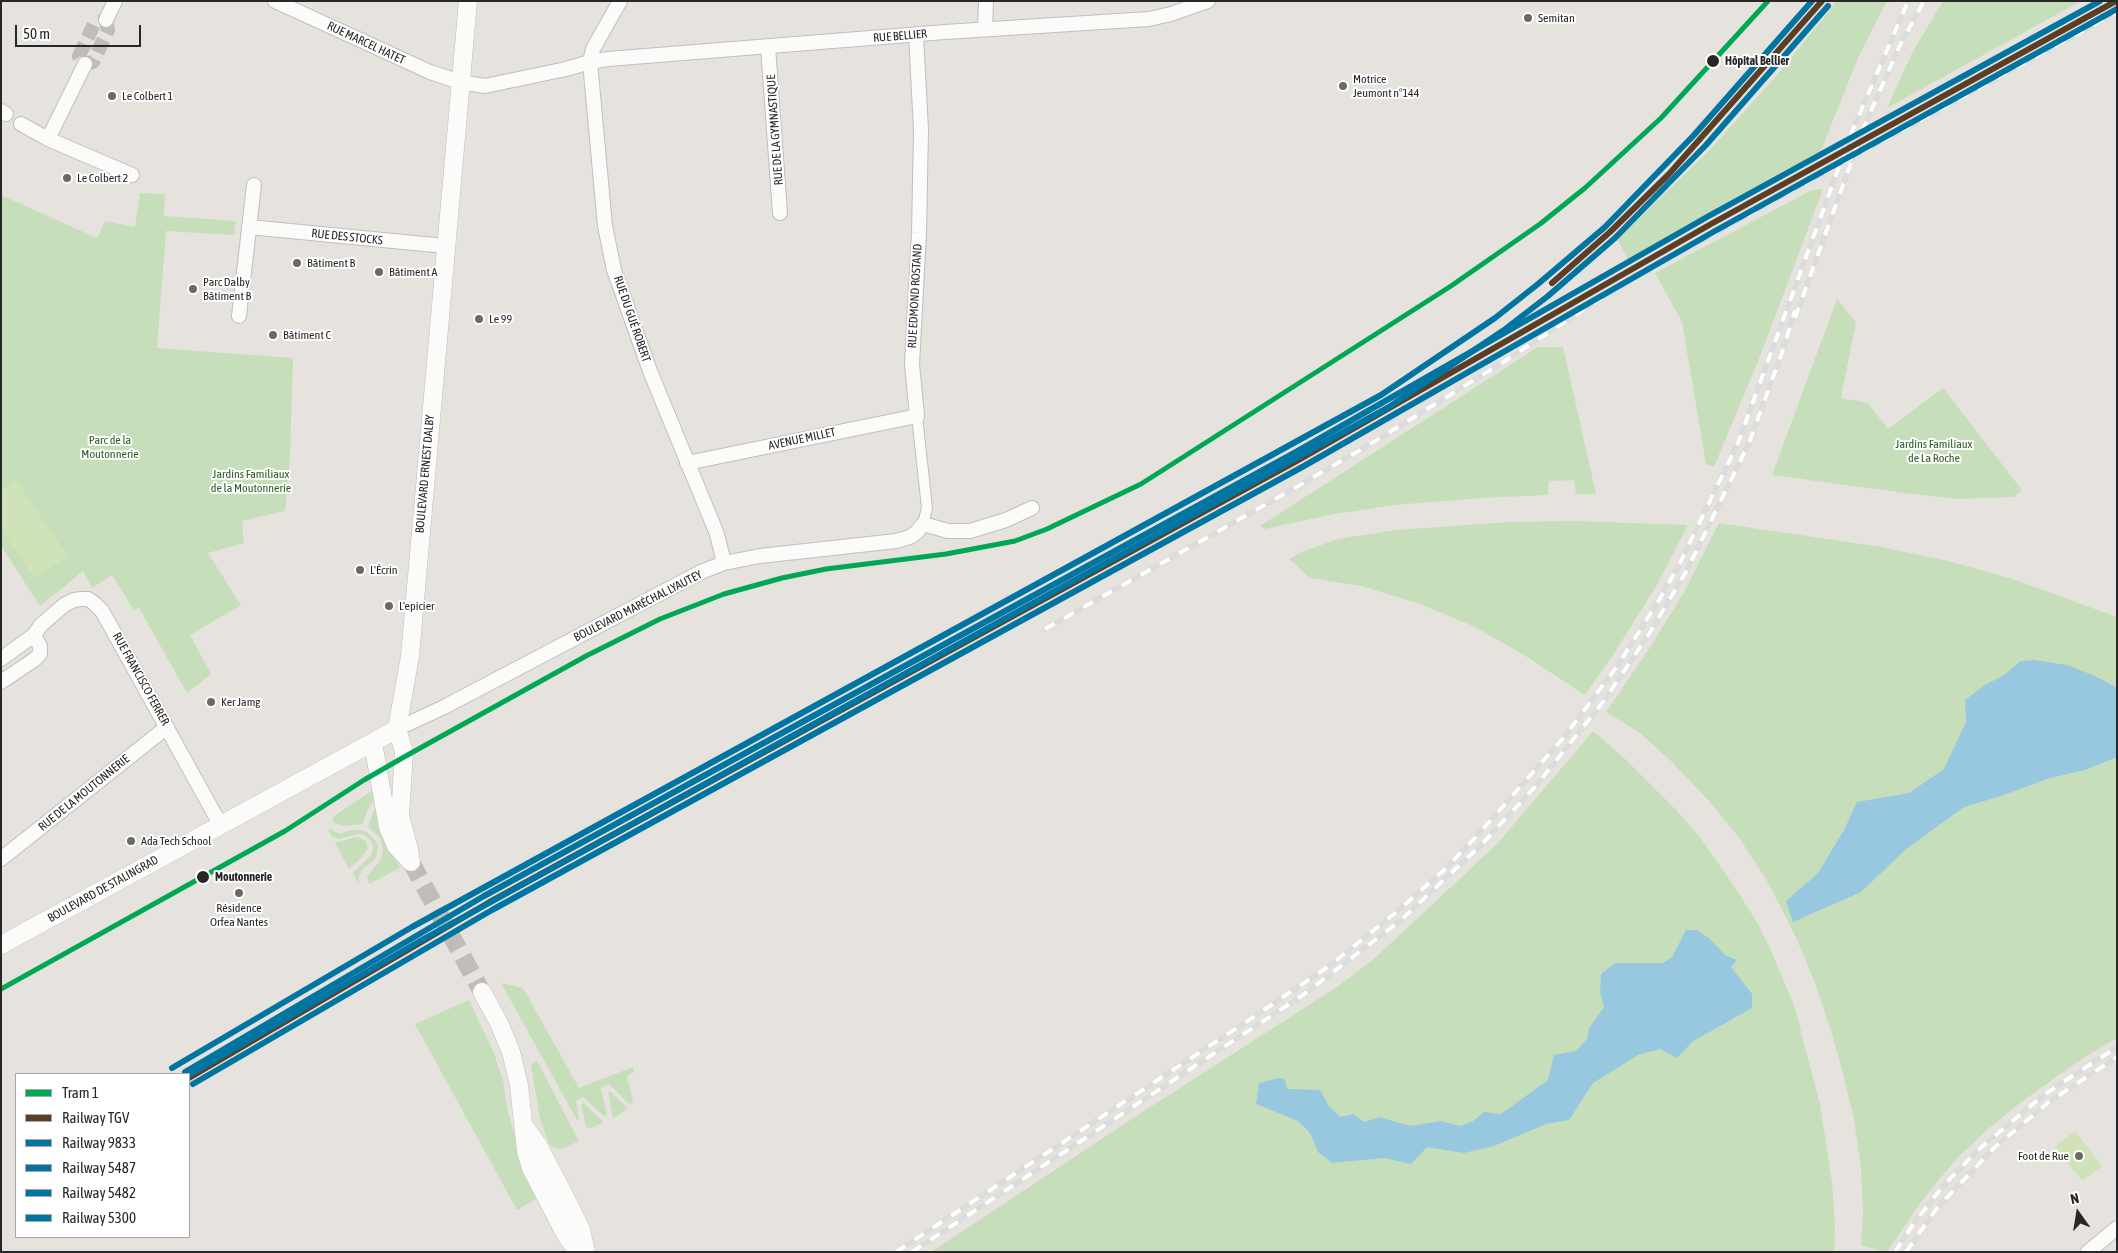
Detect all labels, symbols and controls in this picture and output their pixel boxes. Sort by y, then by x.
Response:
place label: Semitan [1538,11,1575,25]
marker: Semitan [1522,12,1534,24]
scale bar [18,15,144,47]
street label: RUE MARCEL HATET [325,19,407,67]
text: 50 m [23,25,50,42]
street label: RUE BELLIER [872,26,928,46]
marker: Hôpital Bellier [1705,53,1721,69]
place label: Hôpital Bellier [1725,54,1789,68]
place label: Motrice Jeumont n°144 [1353,72,1419,100]
street label: RUE DE LA GYMNASTIQUE [764,74,786,186]
marker: Motrice Jeumont n°144 [1337,80,1349,92]
place label: Le Colbert 1 [122,89,173,103]
marker: Le Colbert 1 [106,90,118,102]
place label: Le Colbert 2 [77,171,128,185]
marker: Le Colbert 2 [61,172,73,184]
street label: RUE DES STOCKS [311,226,383,248]
street label: RUE EDMOND ROSTAND [905,243,925,349]
place label: Bâtiment B [307,256,355,270]
marker: Bâtiment B [291,257,303,269]
place label: Bâtiment A [389,265,437,279]
marker: Bâtiment A [373,266,385,278]
street label: RUE DU GUÉ ROBERT [610,274,654,364]
place label: Parc Dalby Bâtiment B [203,275,251,303]
marker: Parc Dalby Bâtiment B [187,283,199,295]
place label: Le 99 [489,312,512,326]
marker: Le 99 [473,313,485,325]
place label: Bâtiment C [283,328,331,342]
marker: Bâtiment C [267,329,279,341]
street label: BOULEVARD ERNEST DALBY [413,414,437,534]
street label: AVENUE MILLET [767,425,837,453]
park label: Parc de la Moutonnerie [81,433,139,461]
park label: Jardins Familiaux de La Roche [1896,437,1972,465]
park label: Jardins Familiaux de la Moutonnerie [211,467,291,495]
place label: L'Écrin [370,563,398,577]
marker: L'Écrin [354,564,366,576]
street label: BOULEVARD MARÉCHAL LYAUTEY [571,567,705,645]
place label: L'epicier [399,599,435,613]
marker: L'epicier [383,600,395,612]
street label: RUE FRANCISCO FERRER [109,630,173,728]
place label: Ker Jamg [221,695,260,709]
marker: Ker Jamg [205,696,217,708]
street label: RUE DE LA MOUTONNERIE [36,752,132,834]
place label: Ada Tech School [141,834,211,848]
marker: Ada Tech School [125,835,137,847]
street label: BOULEVARD DE STALINGRAD [45,853,161,925]
marker: Moutonnerie [195,869,211,885]
place label: Moutonnerie [215,870,272,884]
marker: Résidence Orfea Nantes [233,887,245,899]
place label: Résidence Orfea Nantes [210,901,268,929]
legend [15,1073,190,1238]
text: Tram 1 [62,1084,99,1101]
text: Railway TGV [62,1109,129,1126]
text: Railway 9833 [62,1134,136,1151]
place label: Foot de Rue [2018,1149,2069,1163]
marker: Foot de Rue [2073,1150,2085,1162]
text: Railway 5487 [62,1159,136,1176]
text: Railway 5482 [62,1184,136,1201]
north arrow [2053,1188,2103,1238]
text: N [2069,1190,2080,1207]
text: Railway 5300 [62,1209,136,1226]

